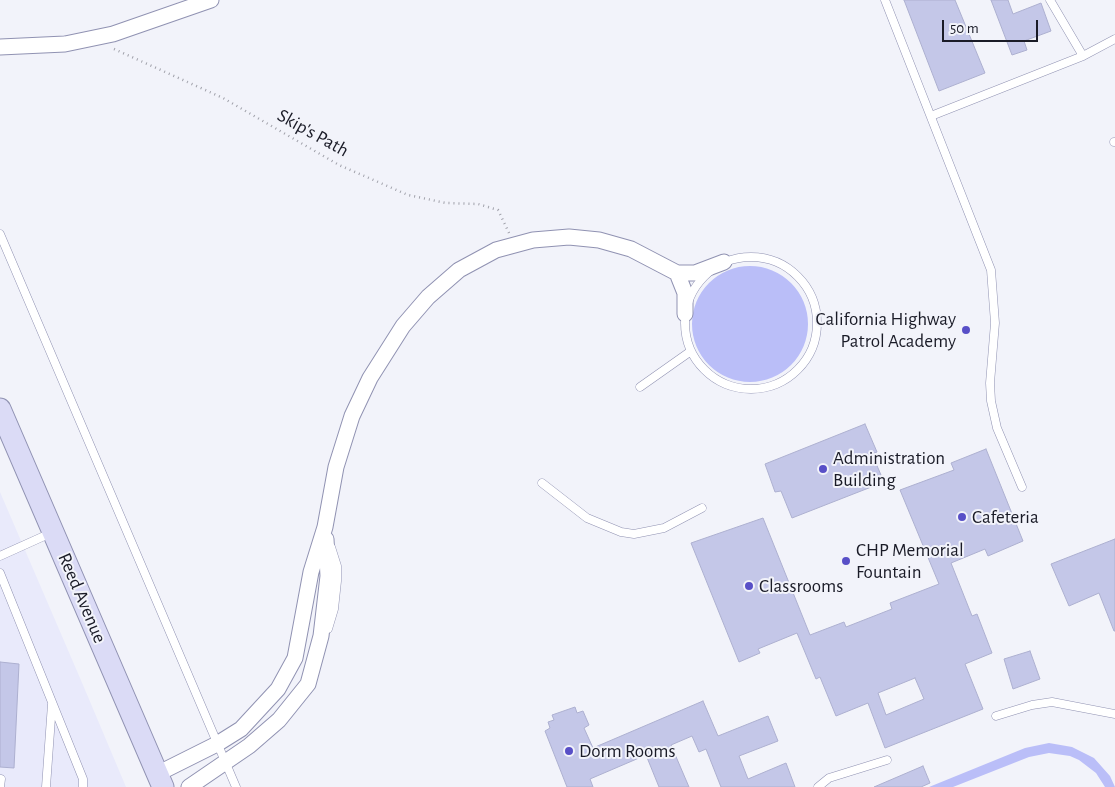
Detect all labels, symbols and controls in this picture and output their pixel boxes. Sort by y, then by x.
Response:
scale bar [945,10,1041,42]
text: 50 m [950,21,979,36]
street label: Skip's Path [273,104,353,162]
place label: California Highway Patrol Academy [816,308,956,352]
marker: California Highway Patrol Academy [960,324,972,336]
place label: Administration Building [833,447,945,491]
marker: Administration Building [817,463,829,475]
place label: Cafeteria [972,506,1039,528]
marker: Cafeteria [956,511,968,523]
place label: CHP Memorial Fountain [856,539,964,583]
street label: Reed Avenue [53,549,111,647]
marker: CHP Memorial Fountain [840,555,852,567]
place label: Classrooms [759,575,843,597]
marker: Classrooms [743,580,755,592]
place label: Dorm Rooms [579,740,675,762]
marker: Dorm Rooms [563,745,575,757]

